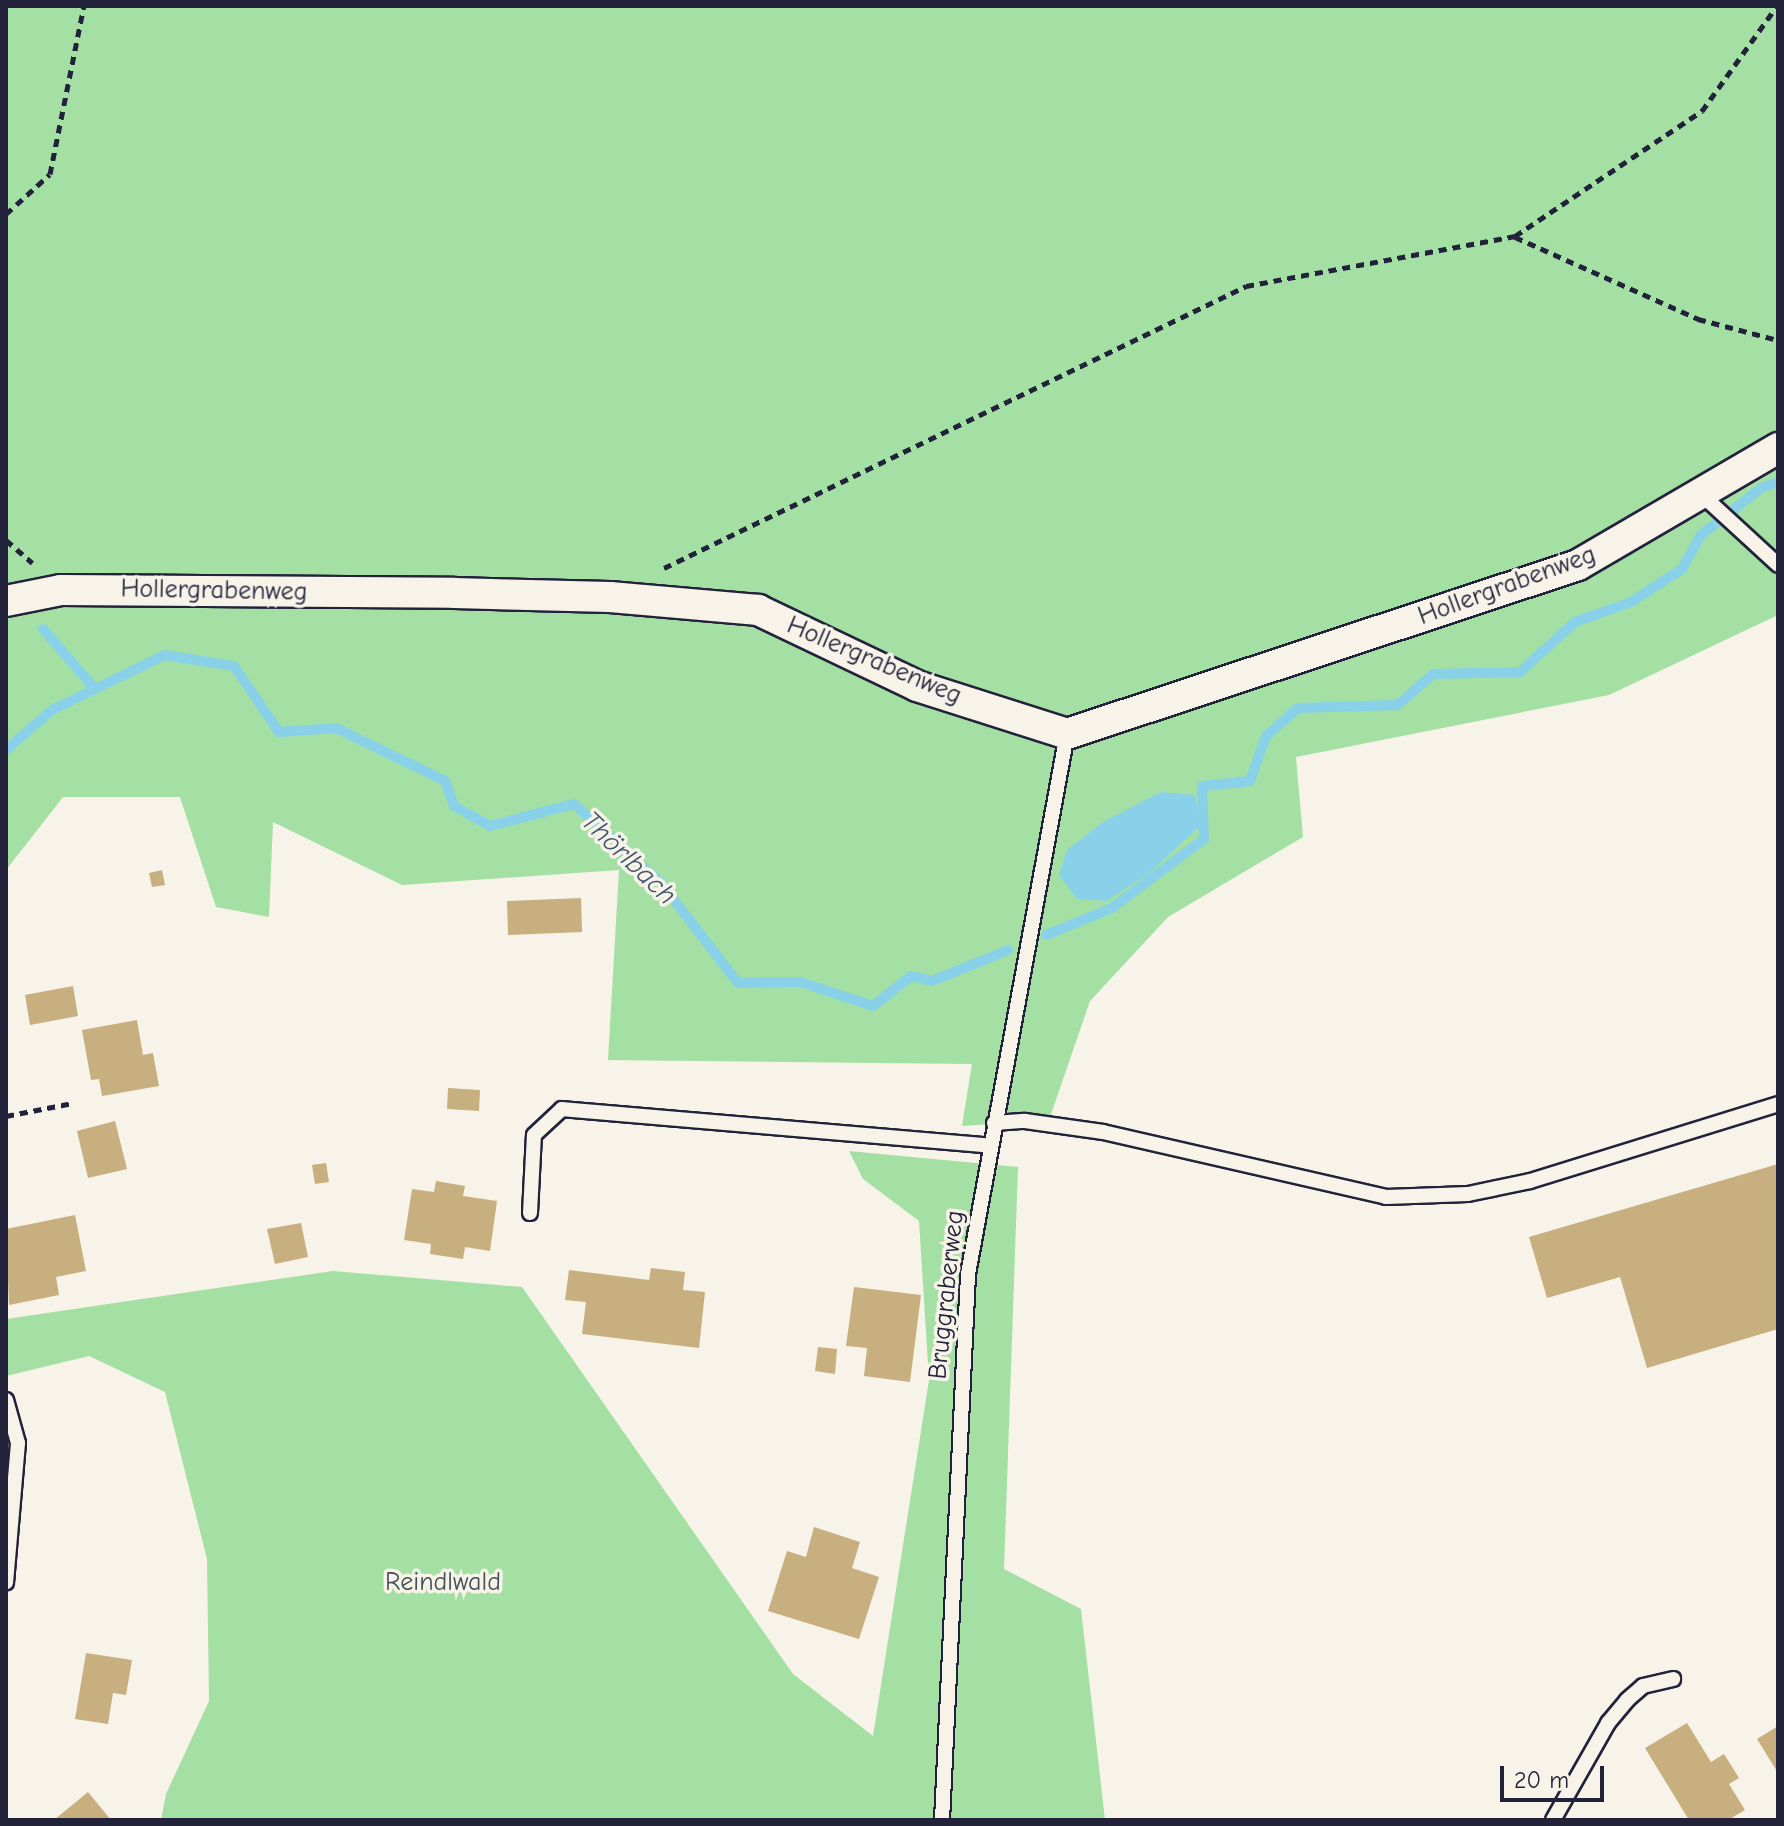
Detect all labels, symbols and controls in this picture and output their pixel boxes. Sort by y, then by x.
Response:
street label: Hollergrabenweg [1414,539,1600,633]
street label: Hollergrabenweg [120,574,308,608]
street label: Hollergrabenweg [782,610,966,712]
water label: Thörlbach [574,804,684,912]
street label: Bruggraberweg [923,1209,971,1381]
park label: Reindlwald [385,1567,501,1599]
scale bar [1504,1750,1608,1800]
text: 20 m [1514,1766,1569,1794]

